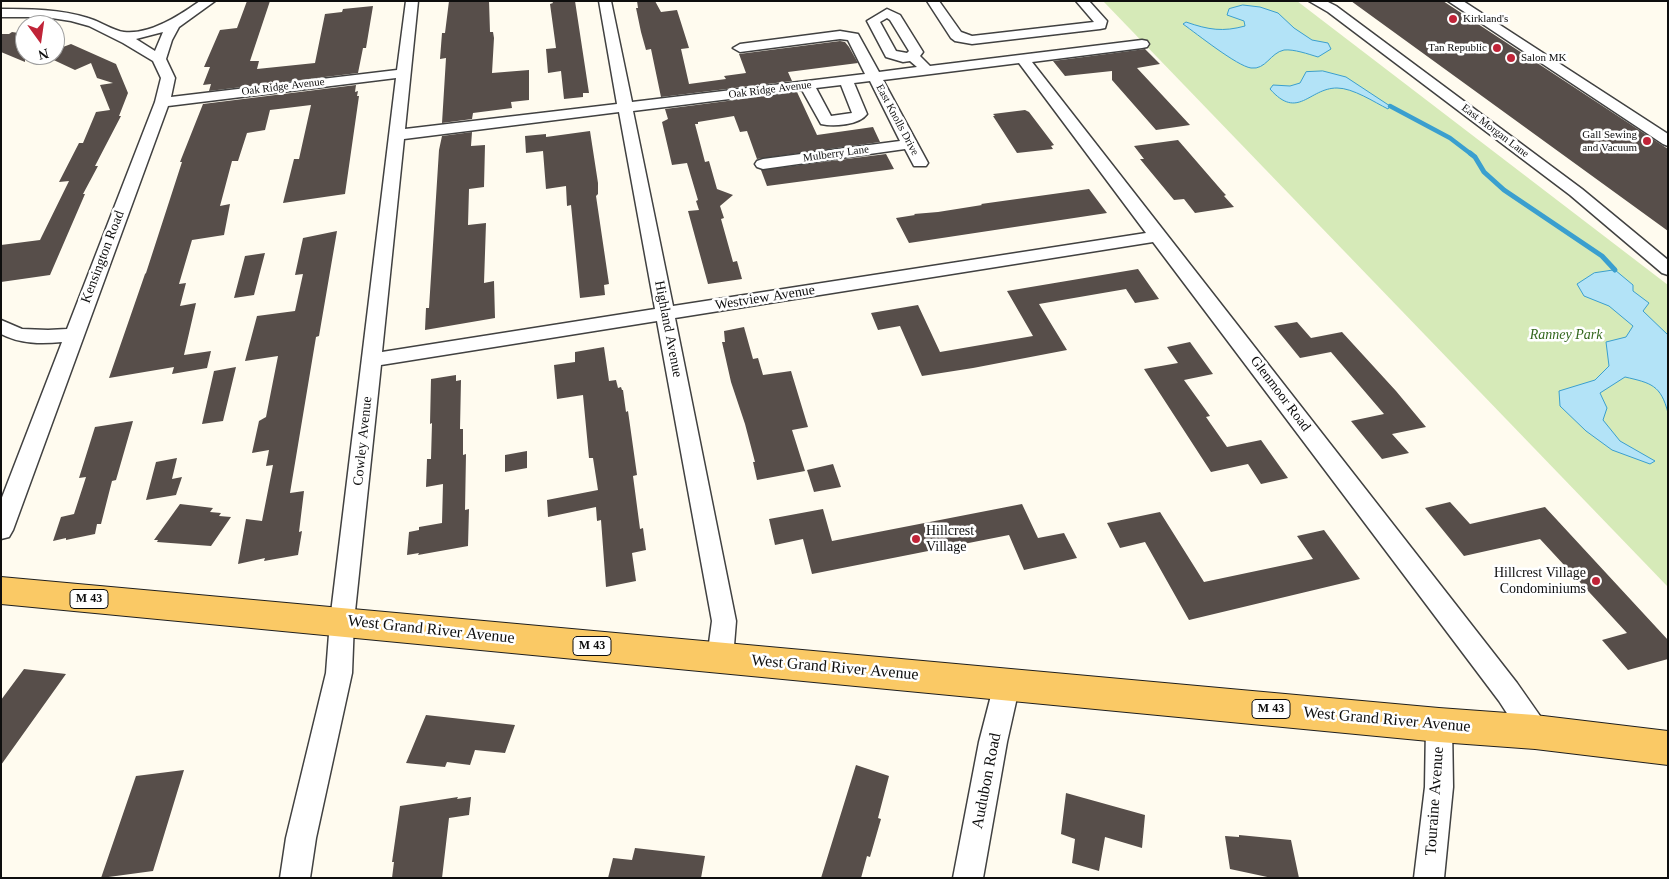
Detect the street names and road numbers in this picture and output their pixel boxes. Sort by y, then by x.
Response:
street label: Oak Ridge Avenue [241,75,325,99]
street label: Oak Ridge Avenue [728,78,812,102]
street label: East Knolls Drive [873,82,921,158]
street label: East Morgan Lane [1459,101,1531,161]
street label: Mulberry Lane [802,143,870,165]
street label: Kensington Road [78,208,128,306]
street label: Highland Avenue [650,279,686,379]
street label: Westview Avenue [714,282,816,314]
street label: Glenmoor Road [1246,353,1314,435]
street label: Cowley Avenue [350,396,376,486]
road number: M 43 [70,590,108,608]
street label: West Grand River Avenue [347,612,515,648]
road number: M 43 [573,636,611,656]
street label: West Grand River Avenue [751,651,919,685]
road number: M 43 [1252,700,1290,719]
street label: West Grand River Avenue [1303,703,1471,737]
street label: Audubon Road [968,731,1006,831]
street label: Touraine Avenue [1422,746,1448,856]

